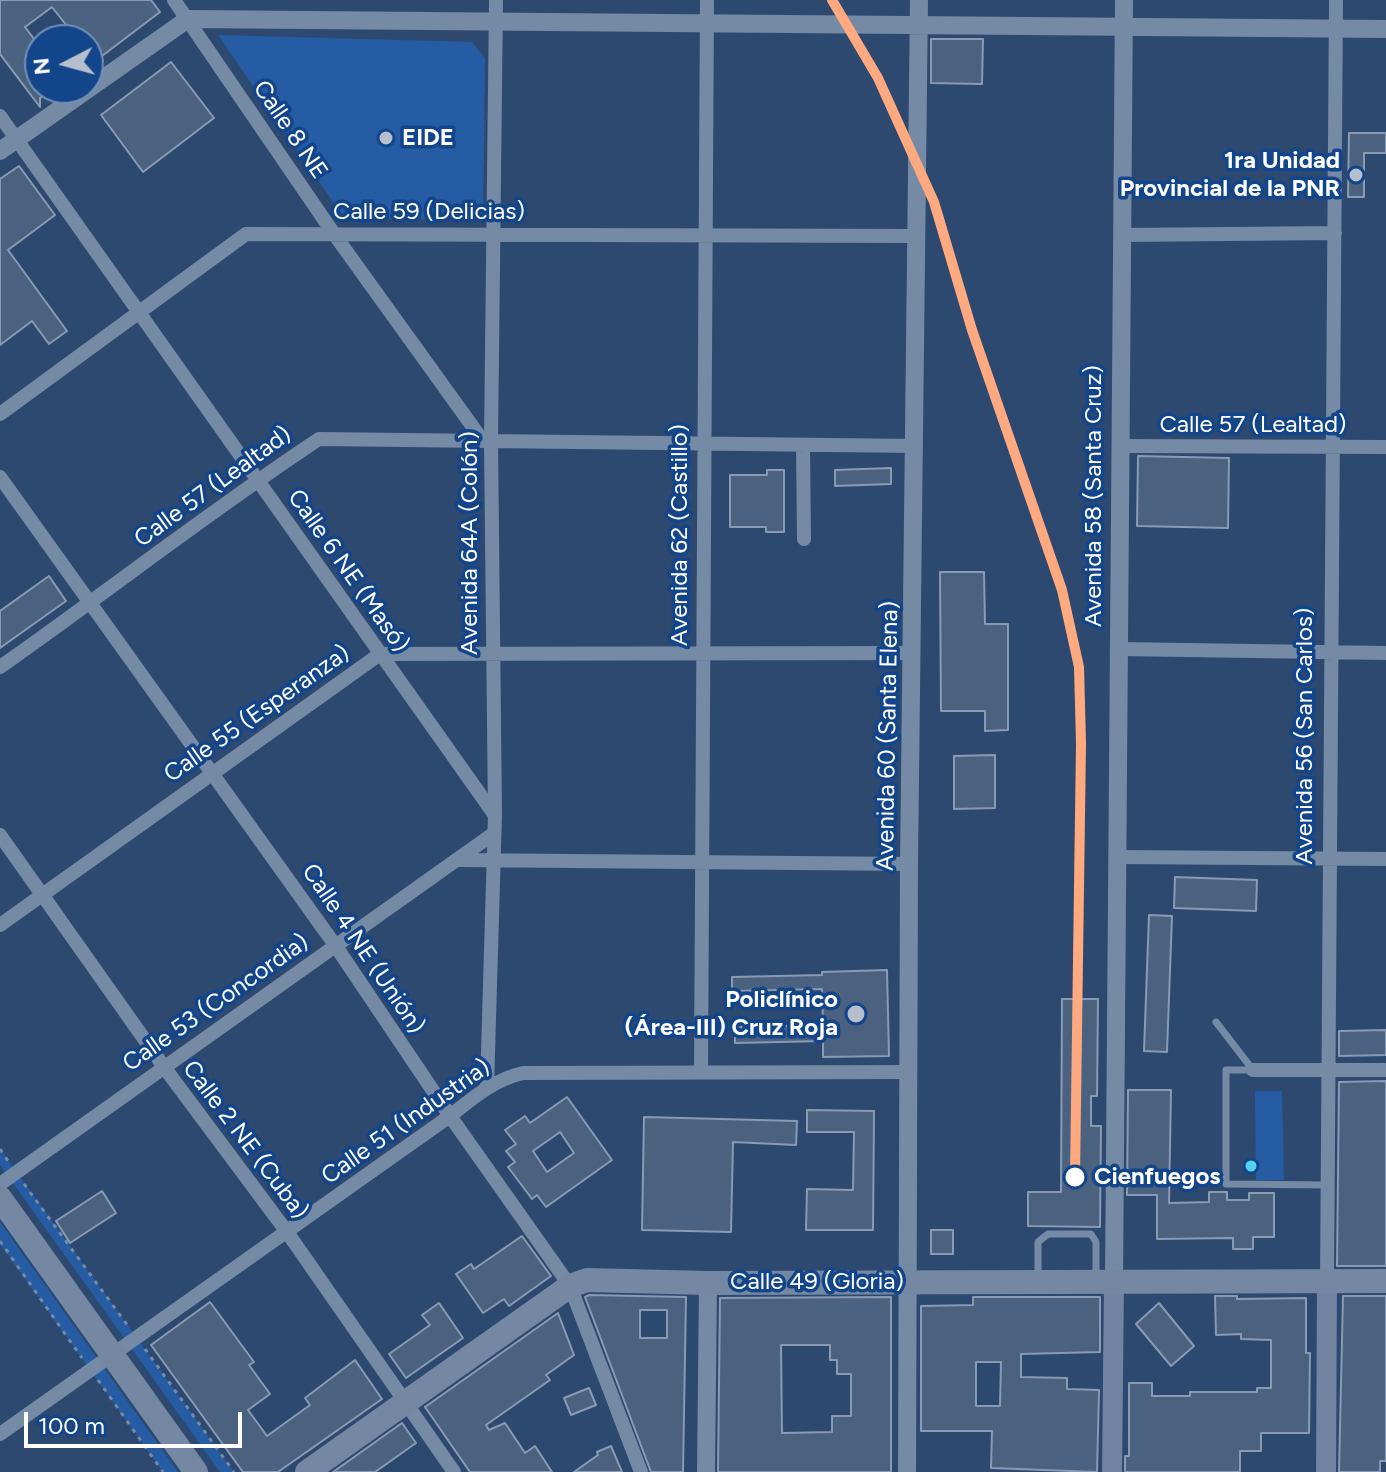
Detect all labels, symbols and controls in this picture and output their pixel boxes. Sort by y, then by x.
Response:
north arrow [24,24,104,104]
text: N [27,56,56,76]
street label: Calle 8 NE [247,75,333,185]
place label: EIDE [402,124,454,152]
marker: EIDE [377,129,395,147]
place label: 1ra Unidad Provincial de la PNR [1120,147,1340,203]
marker: 1ra Unidad Provincial de la PNR [1347,166,1365,184]
street label: Calle 59 (Delicias) [333,198,525,226]
street label: Avenida 58 (Santa Cruz) [1080,365,1108,627]
street label: Calle 57 (Lealtad) [1159,411,1347,439]
street label: Calle 57 (Lealtad) [129,420,297,554]
street label: Avenida 62 (Castillo) [666,424,694,646]
street label: Avenida 64A (Colón) [456,431,484,655]
street label: Calle 6 NE (Masó) [281,484,415,658]
street label: Avenida 60 (Santa Elena) [871,601,905,871]
street label: Avenida 56 (San Carlos) [1291,607,1319,865]
street label: Calle 55 (Esperanza) [159,639,355,789]
street label: Calle 4 NE (Unión) [295,859,431,1039]
street label: Calle 53 (Concordia) [118,928,314,1078]
place label: Policlínico (Área-III) Cruz Roja [625,986,838,1042]
marker: Policlínico (Área-III) Cruz Roja [845,1003,867,1025]
street label: Calle 51 (Industria) [316,1053,496,1191]
street label: Calle 2 NE (Cuba) [176,1055,314,1225]
unlabelled marker [1243,1158,1259,1174]
place label: Cienfuegos [1094,1163,1221,1191]
marker: Cienfuegos [1063,1165,1087,1189]
street label: Calle 49 (Gloria) [730,1268,904,1296]
scale bar [28,1396,246,1446]
text: 100 m [38,1411,105,1440]

